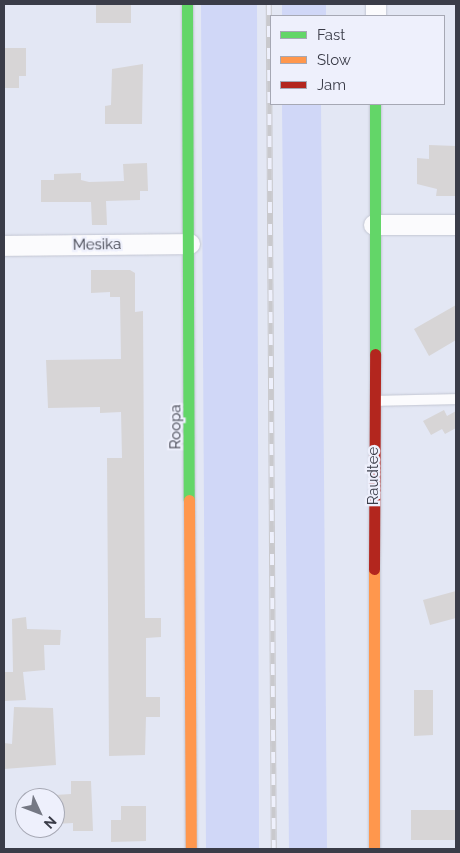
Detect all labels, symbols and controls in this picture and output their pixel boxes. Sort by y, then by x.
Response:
legend [270,15,445,105]
text: Fast [317,26,345,44]
text: Slow [317,51,351,69]
text: Jam [317,76,346,94]
street label: Mesika [73,236,121,254]
street label: Roopa [167,405,185,449]
street label: Raudtee [365,447,383,505]
north arrow [15,788,65,838]
text: N [41,813,60,832]

